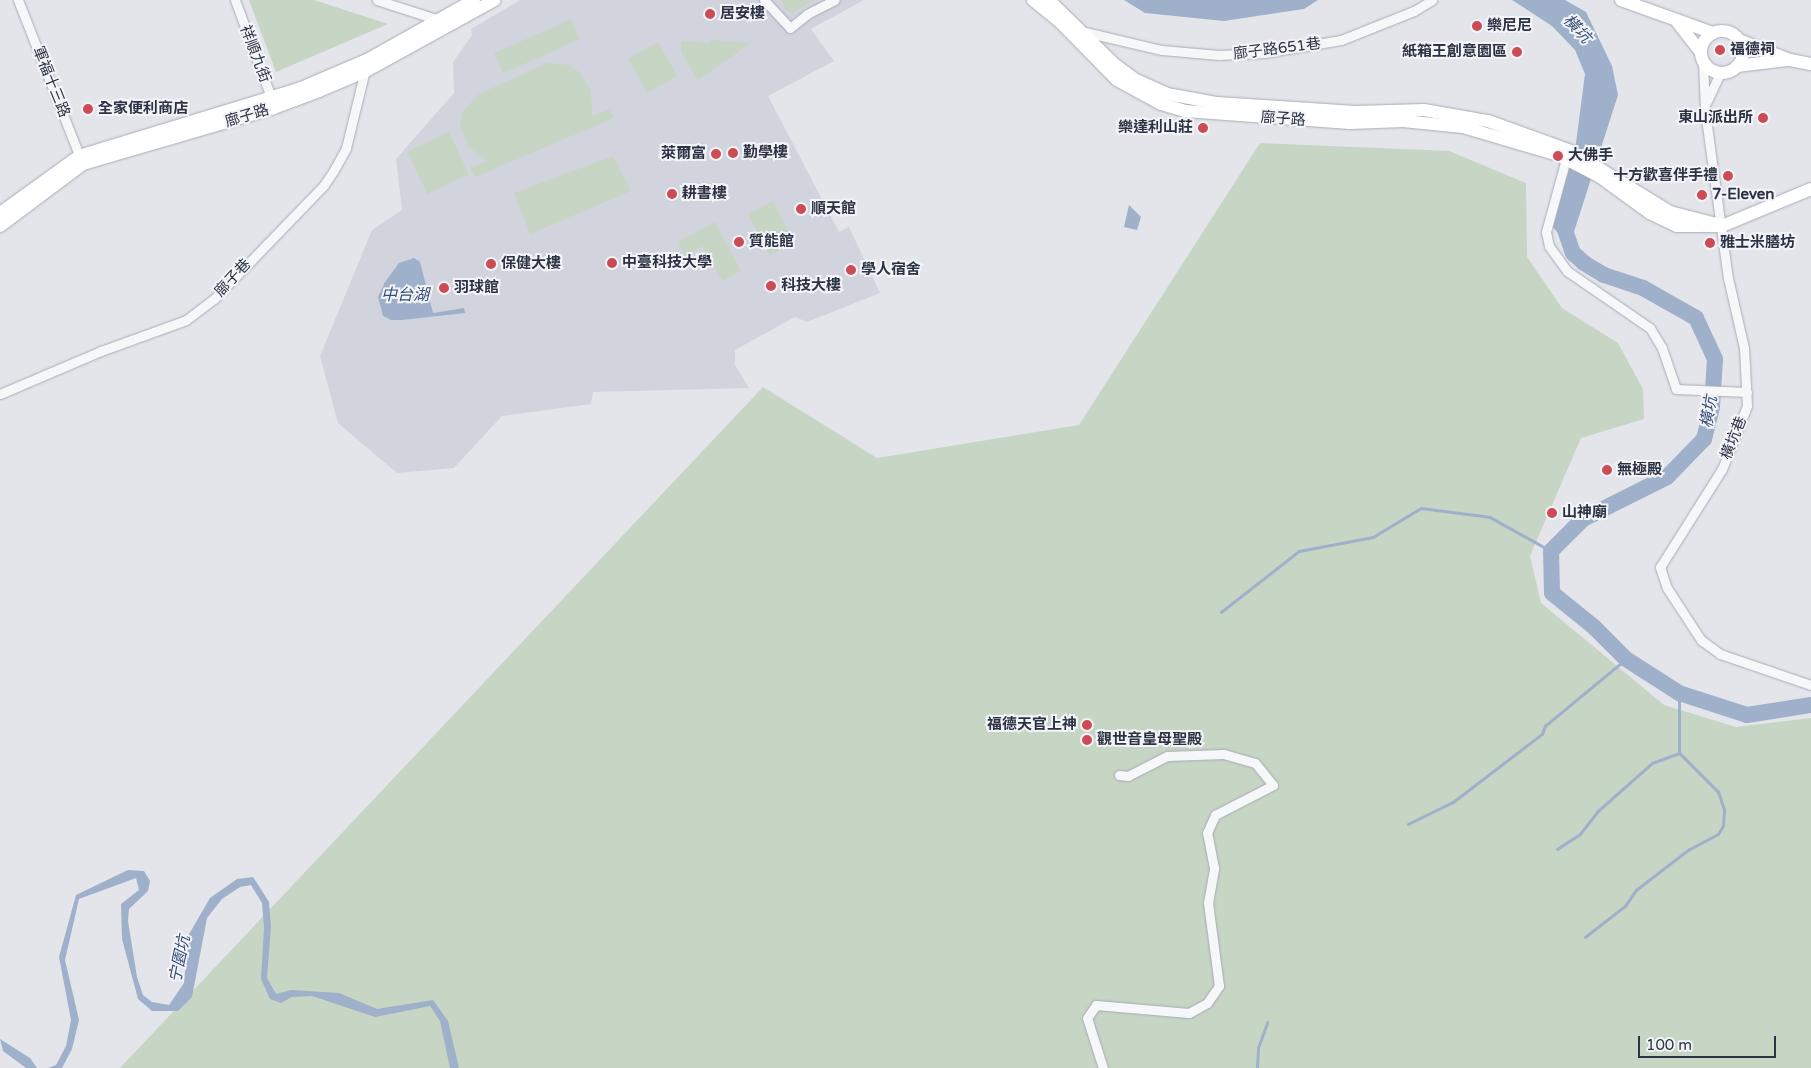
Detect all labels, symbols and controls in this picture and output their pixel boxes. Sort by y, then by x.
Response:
place label: 居安樓 [720,5,765,23]
marker: 居安樓 [704,8,716,20]
water label: 橫坑 [1559,11,1595,47]
place label: 樂尼尼 [1487,17,1532,35]
marker: 樂尼尼 [1471,20,1483,32]
street label: 祥順九街 [236,23,274,85]
street label: 廍子路651巷 [1232,35,1322,63]
place label: 福德祠 [1730,41,1775,59]
place label: 紙箱王創意園區 [1402,43,1507,61]
street label: 軍福十三路 [29,44,73,120]
marker: 福德祠 [1714,44,1726,56]
marker: 紙箱王創意園區 [1511,46,1523,58]
place label: 全家便利商店 [98,100,188,118]
street label: 廍子路 [223,101,271,131]
marker: 全家便利商店 [82,103,94,115]
street label: 廍子路 [1260,108,1306,130]
place label: 東山派出所 [1678,109,1753,127]
marker: 東山派出所 [1757,112,1769,124]
place label: 樂達利山莊 [1118,119,1193,137]
marker: 樂達利山莊 [1197,122,1209,134]
place label: 勤學樓 [743,144,788,162]
place label: 萊爾富 [661,145,706,163]
marker: 勤學樓 [727,147,739,159]
place label: 大佛手 [1568,147,1613,165]
marker: 萊爾富 [710,148,722,160]
marker: 大佛手 [1552,150,1564,162]
place label: 十方歡喜伴手禮 [1613,167,1718,185]
marker: 十方歡喜伴手禮 [1722,170,1734,182]
place label: 耕書樓 [682,185,727,203]
place label: 7-Eleven [1712,186,1774,204]
marker: 耕書樓 [666,188,678,200]
marker: 7-Eleven [1696,189,1708,201]
place label: 順天館 [811,200,856,218]
marker: 順天館 [795,203,807,215]
place label: 質能館 [749,233,794,251]
place label: 雅士米膳坊 [1720,234,1795,252]
marker: 質能館 [733,236,745,248]
marker: 雅士米膳坊 [1704,237,1716,249]
place label: 中臺科技大學 [622,254,712,272]
street label: 廍子巷 [211,255,255,301]
place label: 保健大樓 [501,255,561,273]
marker: 中臺科技大學 [606,257,618,269]
marker: 保健大樓 [485,258,497,270]
place label: 學人宿舍 [861,261,921,279]
marker: 學人宿舍 [845,264,857,276]
place label: 科技大樓 [781,277,841,295]
place label: 羽球館 [454,279,499,297]
marker: 科技大樓 [765,280,777,292]
marker: 羽球館 [438,282,450,294]
water label: 中台湖 [381,285,429,305]
water label: 橫坑 [1697,395,1721,429]
street label: 橫坑巷 [1717,414,1751,462]
place label: 無極殿 [1617,461,1662,479]
marker: 無極殿 [1601,464,1613,476]
place label: 山神廟 [1562,504,1607,522]
marker: 山神廟 [1546,507,1558,519]
place label: 福德天官上神 [987,716,1077,734]
marker: 福德天官上神 [1081,719,1093,731]
place label: 觀世音皇母聖殿 [1097,731,1202,749]
marker: 觀世音皇母聖殿 [1081,734,1093,746]
water label: 宁園坑 [166,934,194,984]
scale bar [1641,1026,1778,1058]
text: 100 m [1646,1036,1692,1054]

